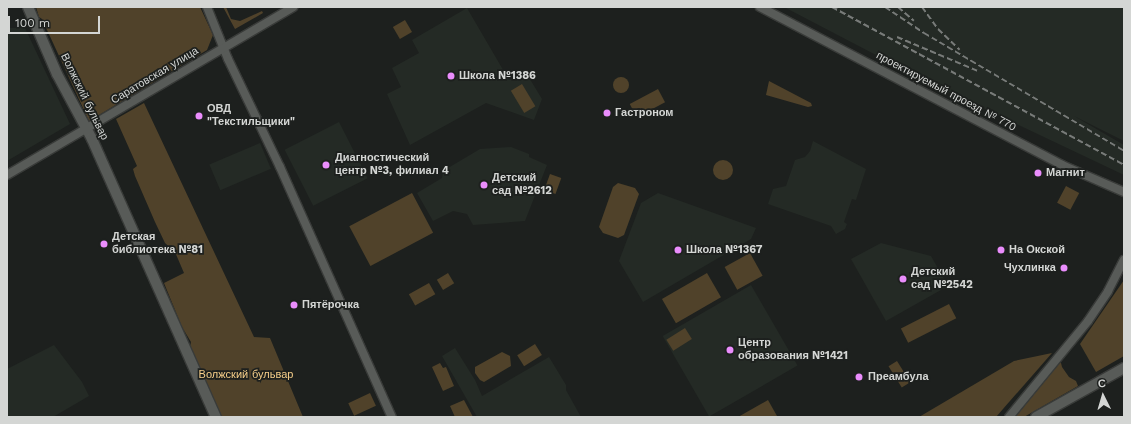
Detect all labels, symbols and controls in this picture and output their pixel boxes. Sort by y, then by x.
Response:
scale bar [10,8,102,34]
text: 100 m [15,16,50,30]
street label: Саратовская улица [109,45,201,107]
street label: проектируемый проезд № 770 [874,49,1018,135]
street label: Волжский бульвар [57,52,111,142]
place label: Школа №1386 [459,69,536,83]
marker: Школа №1386 [446,71,456,81]
place label: ОВД "Текстильщики" [207,103,295,129]
place label: Гастроном [615,106,674,120]
marker: Гастроном [602,108,612,118]
marker: ОВД "Текстильщики" [194,111,204,121]
place label: Диагностический центр №3, филиал 4 [335,152,449,178]
marker: Диагностический центр №3, филиал 4 [320,159,332,171]
place label: Магнит [1046,166,1085,180]
marker: Магнит [1033,168,1043,178]
place label: Детский сад №2612 [492,172,552,198]
marker: Детский сад №2612 [479,180,489,190]
place label: Детская библиотека №81 [112,231,203,257]
marker: Детская библиотека №81 [99,239,109,249]
place label: Школа №1367 [686,243,762,257]
place label: На Окской [1009,243,1065,257]
marker: Школа №1367 [673,245,683,255]
marker: На Окской [996,245,1006,255]
place label: Чухлинка [1004,261,1056,275]
marker: Чухлинка [1059,263,1069,273]
place label: Детский сад №2542 [911,266,973,292]
marker: Детский сад №2542 [898,274,908,284]
place label: Пятёрочка [302,298,359,312]
marker: Пятёрочка [289,300,299,310]
place label: Центр образования №1421 [738,337,848,363]
marker: Центр образования №1421 [725,345,735,355]
park label: Волжский бульвар [199,368,293,382]
place label: Преамбула [868,370,929,384]
marker: Преамбула [853,371,865,383]
north arrow [1083,376,1123,416]
text: С [1097,377,1106,390]

